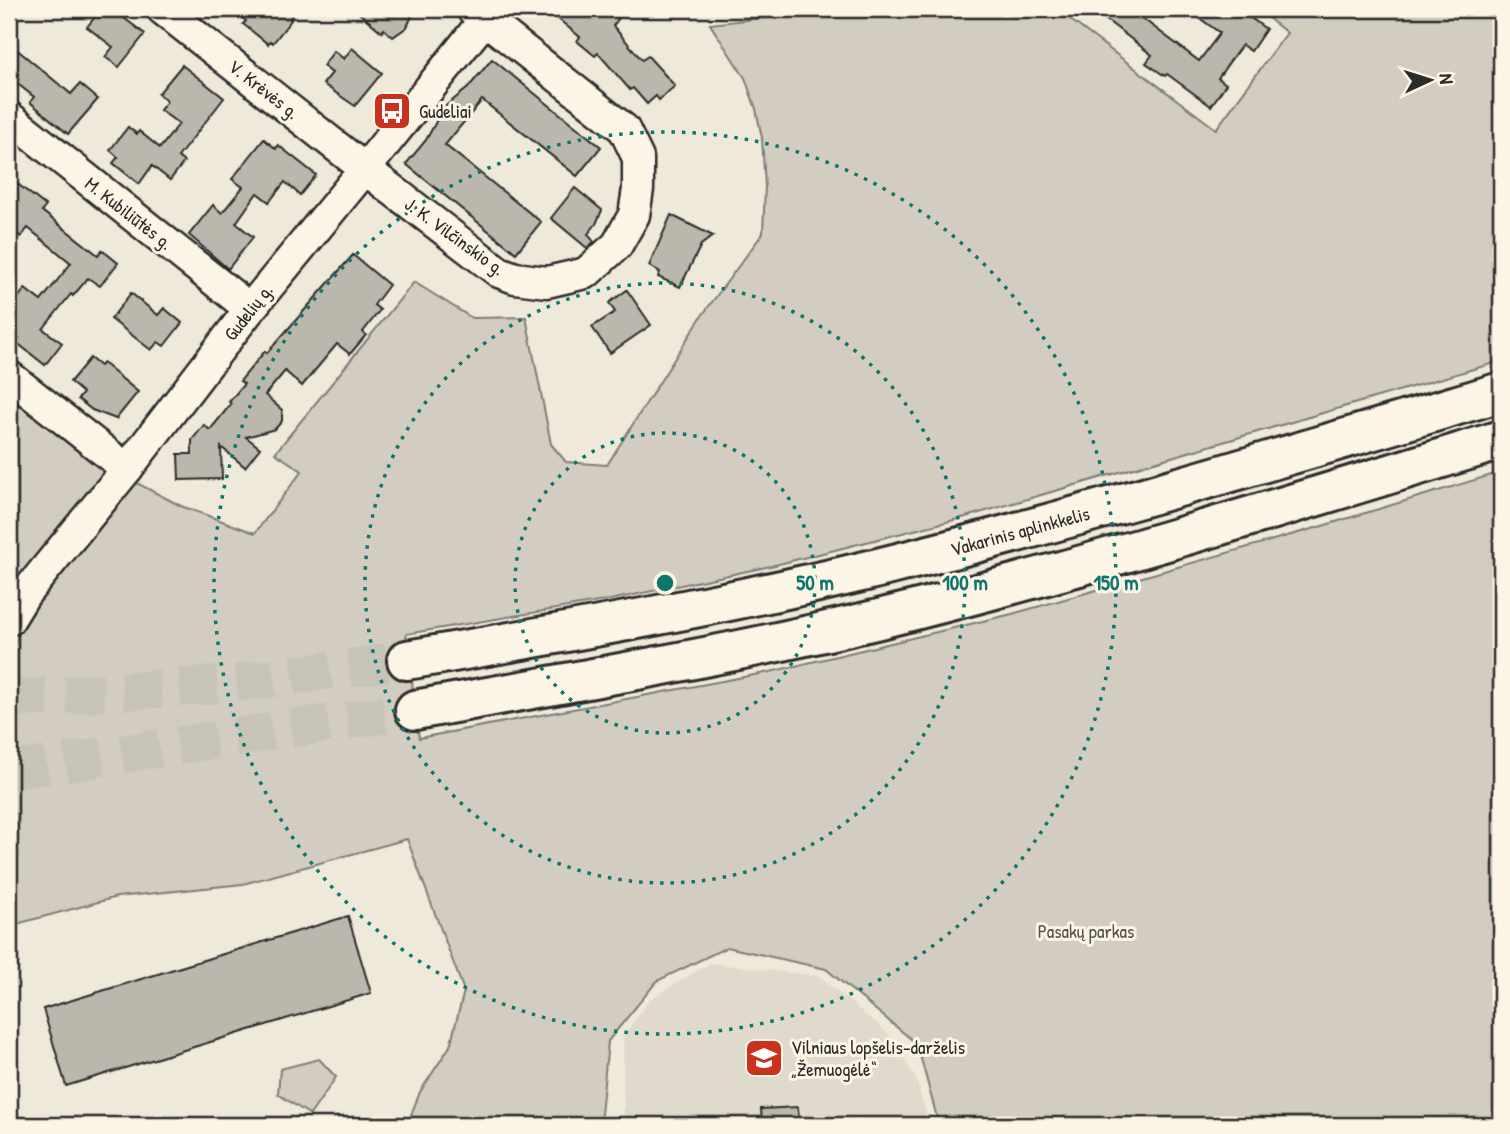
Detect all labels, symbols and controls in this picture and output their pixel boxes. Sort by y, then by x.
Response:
north arrow [1394,46,1464,116]
street label: V. Krėvės g. [223,53,305,125]
text: N [1434,73,1460,85]
bus stop icon: Gudeliai [371,90,413,132]
place label: Gudeliai [419,98,472,124]
street label: M. Kubiliūtės g. [80,171,178,255]
street label: J. K. Vilčinskio g. [400,191,510,281]
street label: Gudelių g. [218,278,278,346]
street label: Vakarinis aplinkkelis [948,500,1092,562]
text: 50 m [796,568,834,597]
text: 100 m [942,568,988,597]
text: 150 m [1093,568,1139,597]
centre of rings [653,571,677,595]
park label: Pasakų parkas [1038,918,1134,944]
place label: Vilniaus lopšelis-darželis „Žemuogėlė“ [791,1034,965,1082]
school or university icon: Vilniaus lopšelis-darželis „Žemuogėlė“ [743,1037,785,1079]

